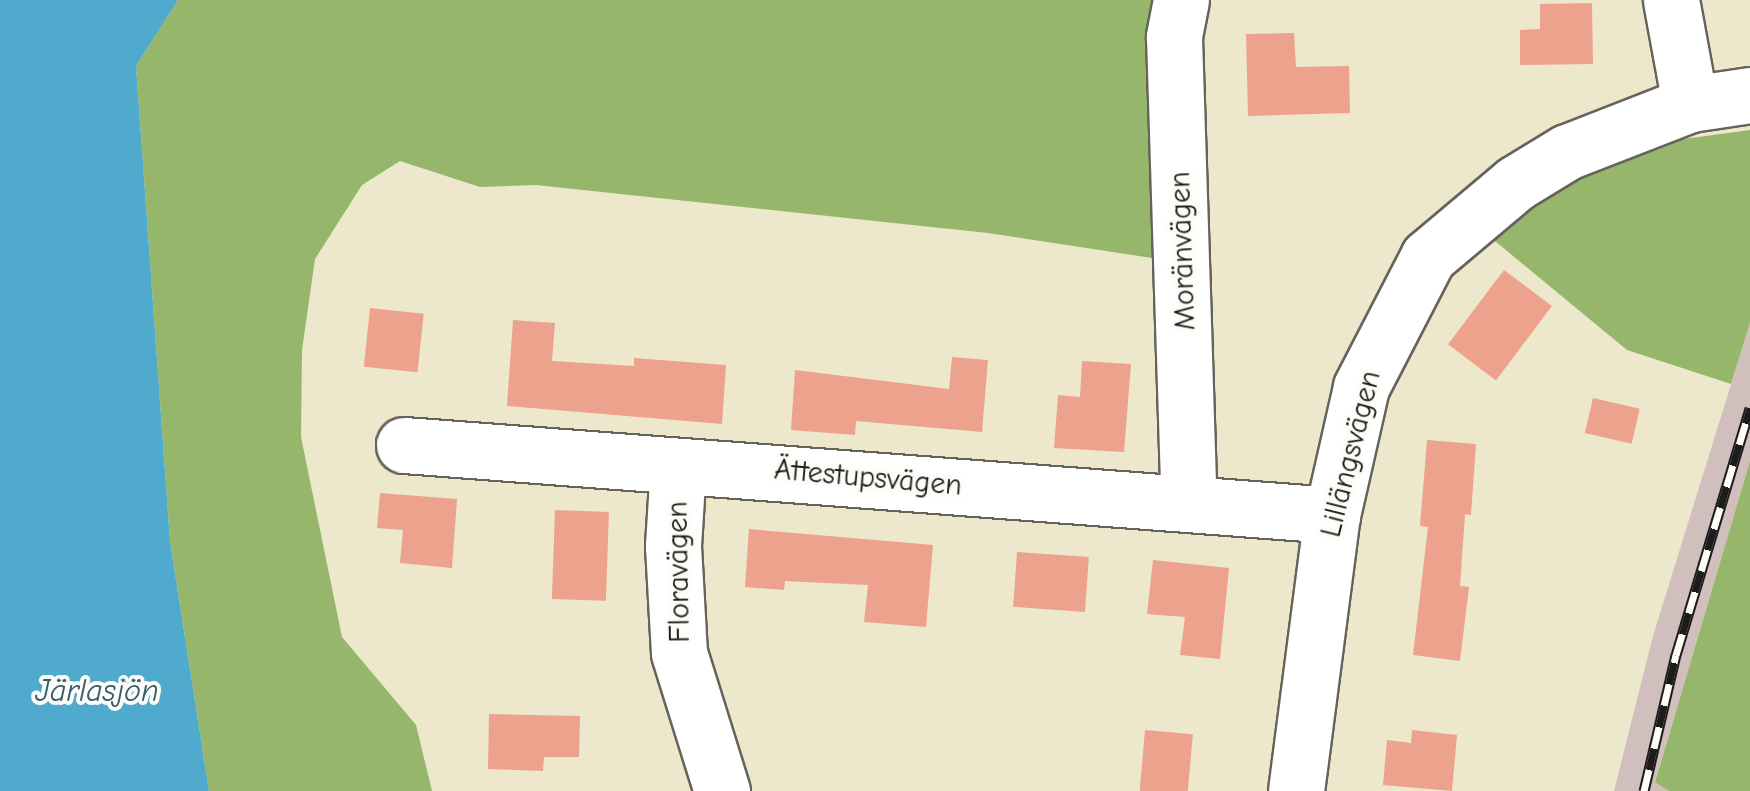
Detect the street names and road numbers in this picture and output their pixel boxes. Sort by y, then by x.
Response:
street label: Moränvägen [1162,171,1204,331]
street label: Lillängsvägen [1313,367,1389,541]
street label: Ättestupsvägen [773,452,963,504]
street label: Floravägen [660,501,698,643]

